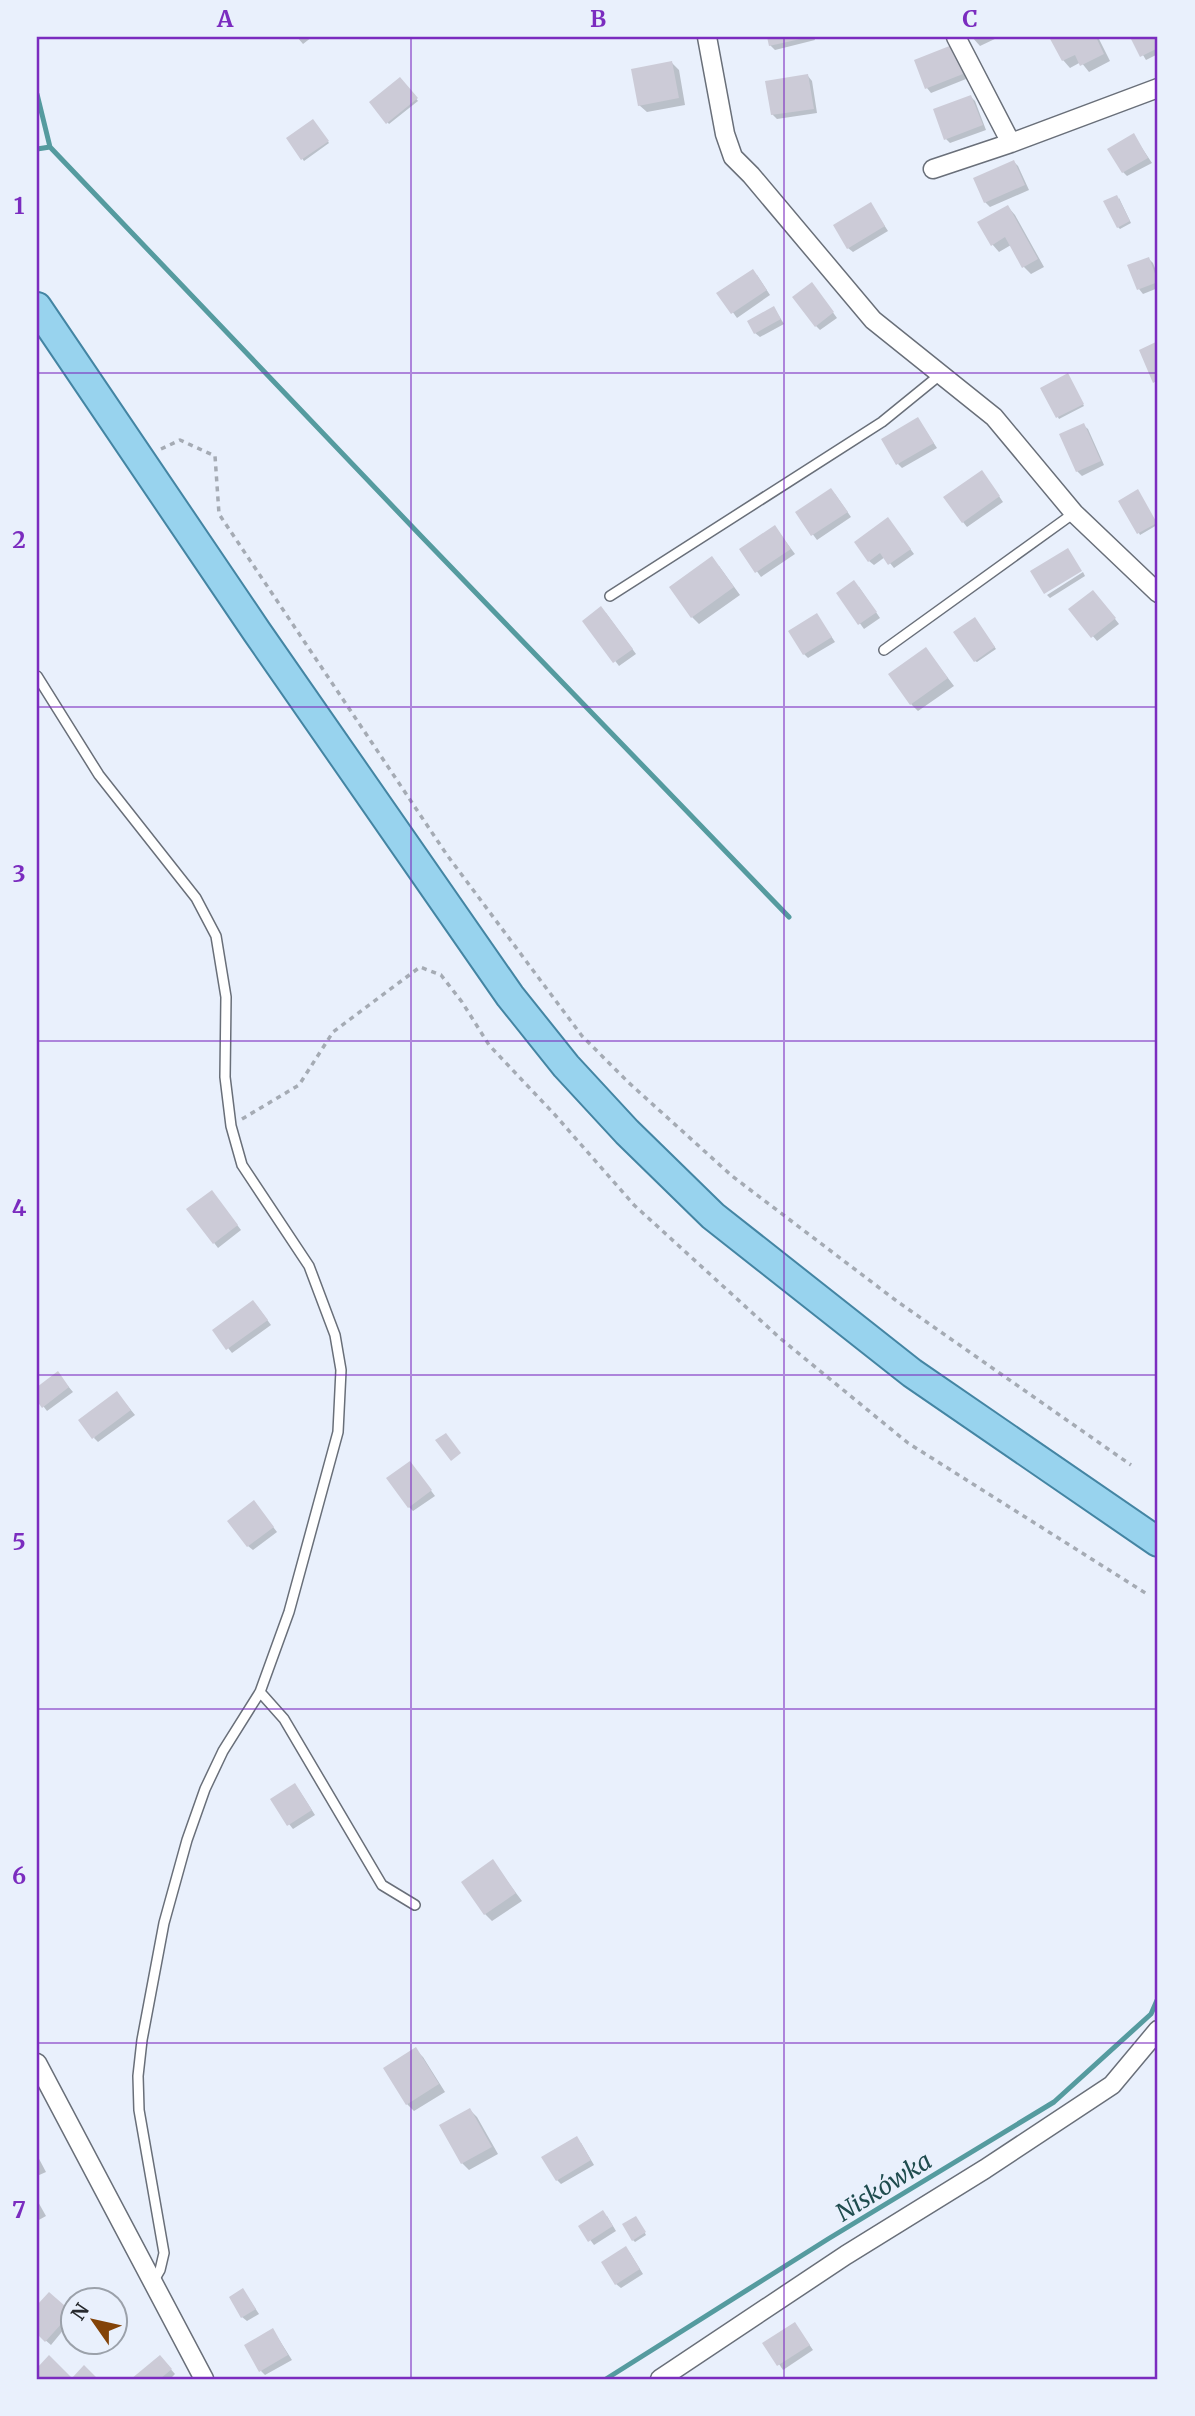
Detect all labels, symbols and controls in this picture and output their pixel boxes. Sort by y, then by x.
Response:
text: A [216,4,234,33]
text: B [590,4,606,33]
text: C [962,4,978,33]
text: 1 [14,191,25,220]
text: 2 [12,525,26,554]
text: 3 [12,859,26,888]
text: 4 [12,1193,27,1222]
text: 5 [12,1527,26,1556]
text: 6 [12,1861,26,1890]
water label: Niskówka [830,2145,937,2228]
text: 7 [12,2195,26,2224]
north arrow [60,2286,130,2356]
text: N [66,2299,94,2324]

